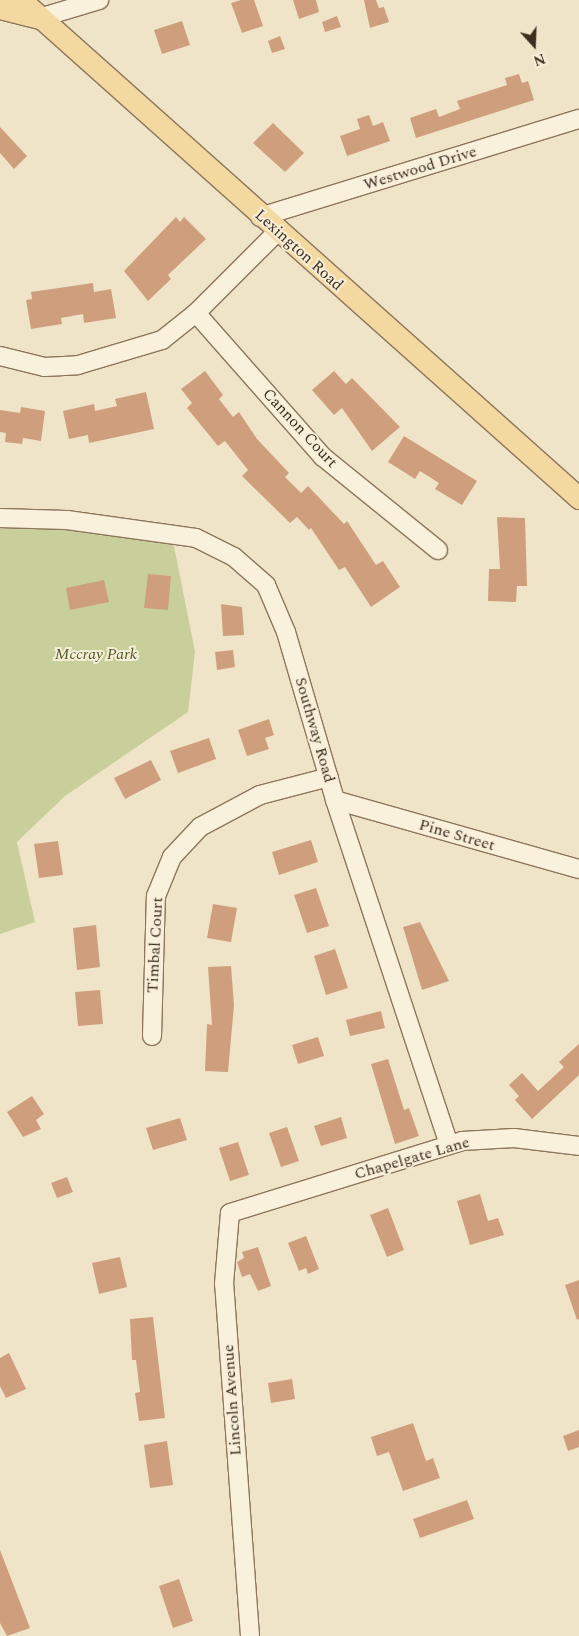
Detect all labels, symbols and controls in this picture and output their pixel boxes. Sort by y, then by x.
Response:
north arrow [509,20,559,70]
text: N [530,48,548,71]
street label: Westwood Drive [361,142,479,194]
street label: Lexington Road [251,205,347,295]
street label: Cannon Court [258,384,342,472]
park label: Mccray Park [55,644,137,664]
street label: Southway Road [291,675,339,785]
street label: Pine Street [417,815,497,855]
street label: Timbal Court [143,896,167,994]
street label: Chapelgate Lane [352,1132,472,1184]
street label: Lincoln Avenue [219,1344,245,1456]

